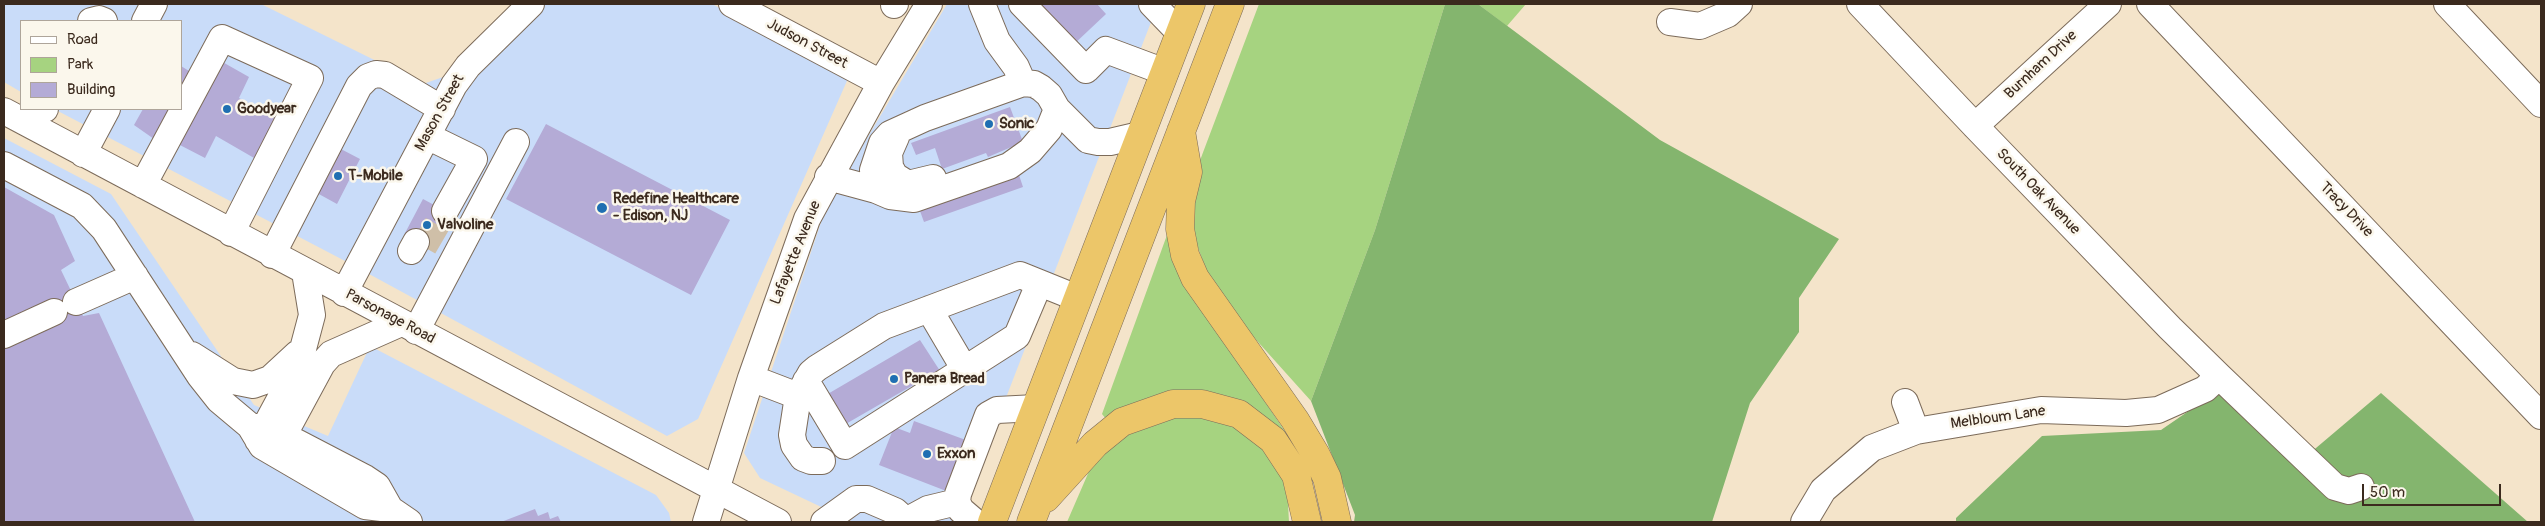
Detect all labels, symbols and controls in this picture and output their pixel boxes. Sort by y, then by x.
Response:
street label: Judson Street [763,15,851,73]
legend [20,20,182,110]
street label: Burnham Drive [2001,27,2081,103]
text: Road [67,30,98,49]
text: Park [67,55,93,74]
street label: Mason Street [412,72,468,154]
text: Building [67,80,115,99]
place label: Goodyear [237,100,296,118]
marker: Goodyear [221,103,233,115]
place label: Sonic [999,115,1034,133]
marker: Sonic [983,118,995,130]
street label: South Oak Avenue [1992,145,2084,239]
place label: T-Mobile [348,167,403,185]
marker: T-Mobile [332,170,344,182]
street label: Tracy Drive [2315,179,2377,241]
place label: Redefine Healthcare - Edison, NJ [613,190,739,225]
street label: Lafayette Avenue [767,198,825,308]
marker: Redefine Healthcare - Edison, NJ [595,201,609,215]
place label: Valvoline [437,216,493,234]
marker: Valvoline [421,219,433,231]
street label: Parsonage Road [342,286,438,348]
place label: Panera Bread [904,370,985,388]
marker: Panera Bread [888,373,900,385]
street label: Melbloum Lane [1950,402,2046,434]
place label: Exxon [937,445,975,463]
marker: Exxon [921,448,933,460]
scale bar [2365,474,2504,506]
text: 50 m [2370,483,2405,502]

